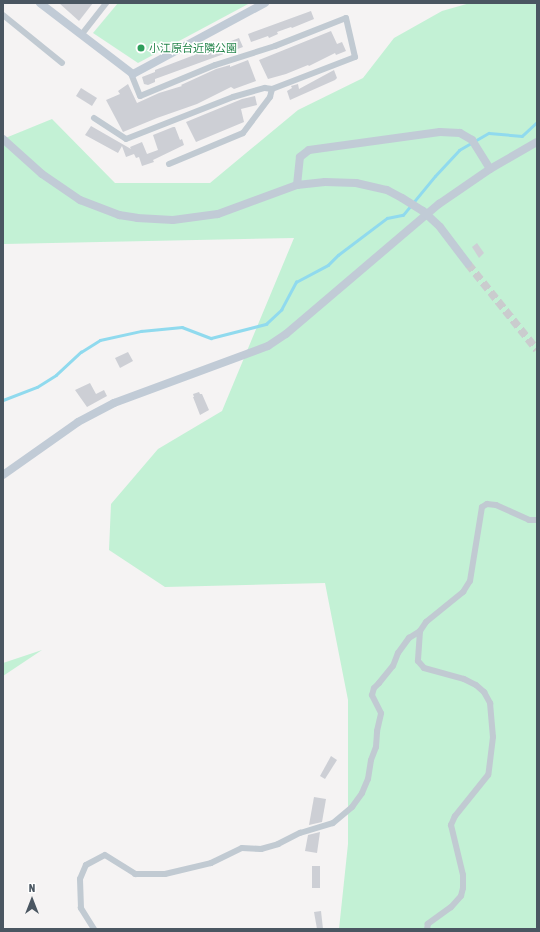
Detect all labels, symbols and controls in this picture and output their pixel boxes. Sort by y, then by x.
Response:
place label: 小江原台近隣公園 [149,41,237,55]
marker: 小江原台近隣公園 [136,43,146,53]
north arrow [12,880,52,920]
text: N [29,882,35,894]

